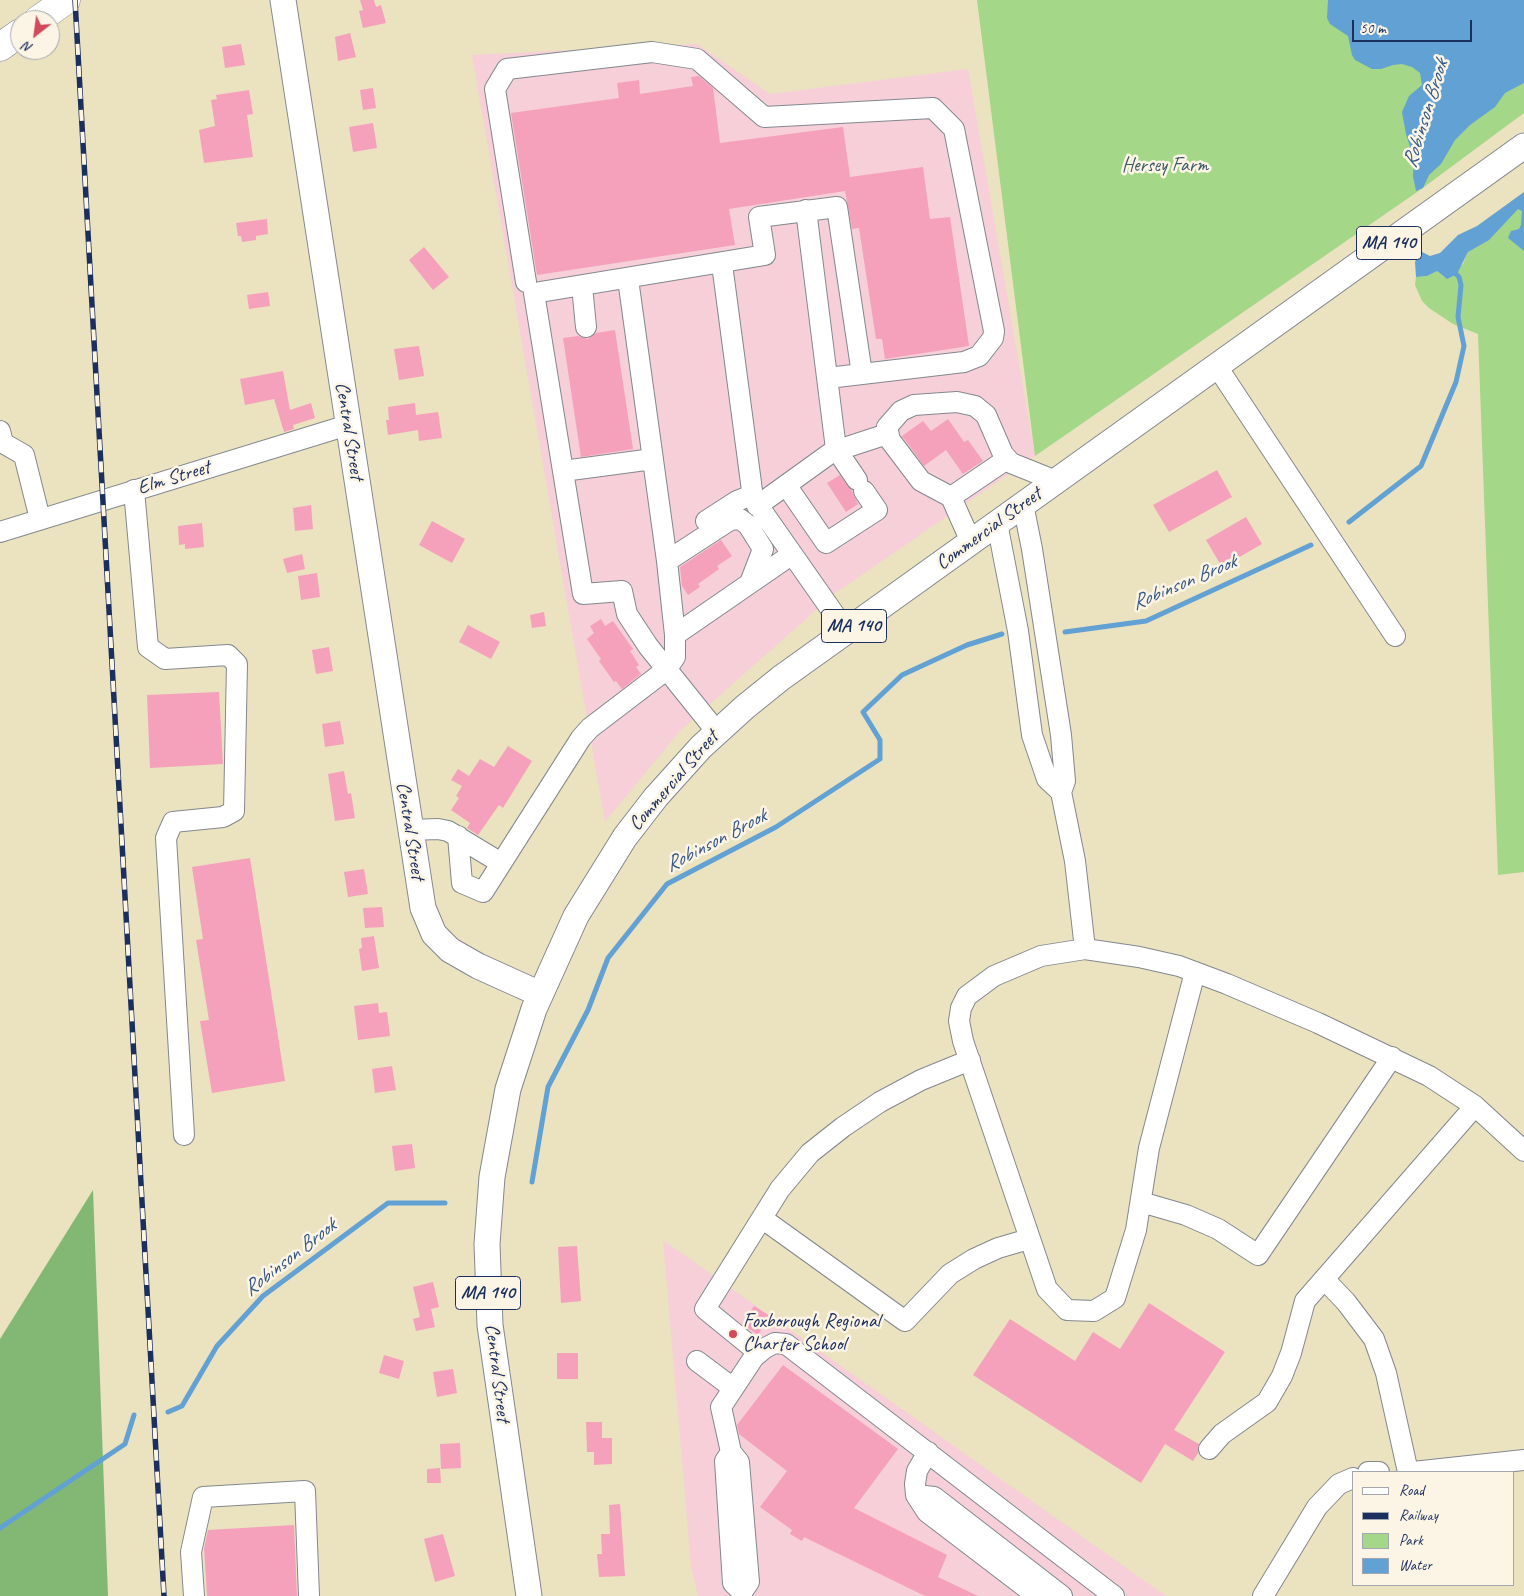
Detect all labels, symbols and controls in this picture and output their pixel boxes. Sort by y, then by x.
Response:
north arrow [10,10,60,60]
scale bar [1354,10,1474,42]
text: 50 m [1360,19,1386,38]
text: N [20,38,36,57]
water label: Robinson Brook [1398,57,1454,171]
park label: Hersey Farm [1122,154,1208,178]
road number: MA 140 [1356,227,1422,260]
street label: Central Street [329,380,369,482]
street label: Elm Street [135,456,213,500]
street label: Commercial Street [931,483,1047,575]
water label: Robinson Brook [1128,550,1240,616]
road number: MA 140 [822,610,886,642]
street label: Commercial Street [624,726,724,836]
street label: Central Street [390,780,430,882]
water label: Robinson Brook [661,804,771,878]
water label: Robinson Brook [238,1214,342,1302]
road number: MA 140 [456,1276,520,1310]
place label: Foxborough Regional Charter School [743,1310,880,1357]
street label: Central Street [479,1323,515,1423]
marker: Foxborough Regional Charter School [727,1328,739,1340]
legend [1352,1471,1514,1586]
text: Road [1399,1481,1424,1500]
text: Railway [1399,1506,1438,1525]
text: Park [1399,1531,1423,1550]
text: Water [1399,1556,1432,1575]

